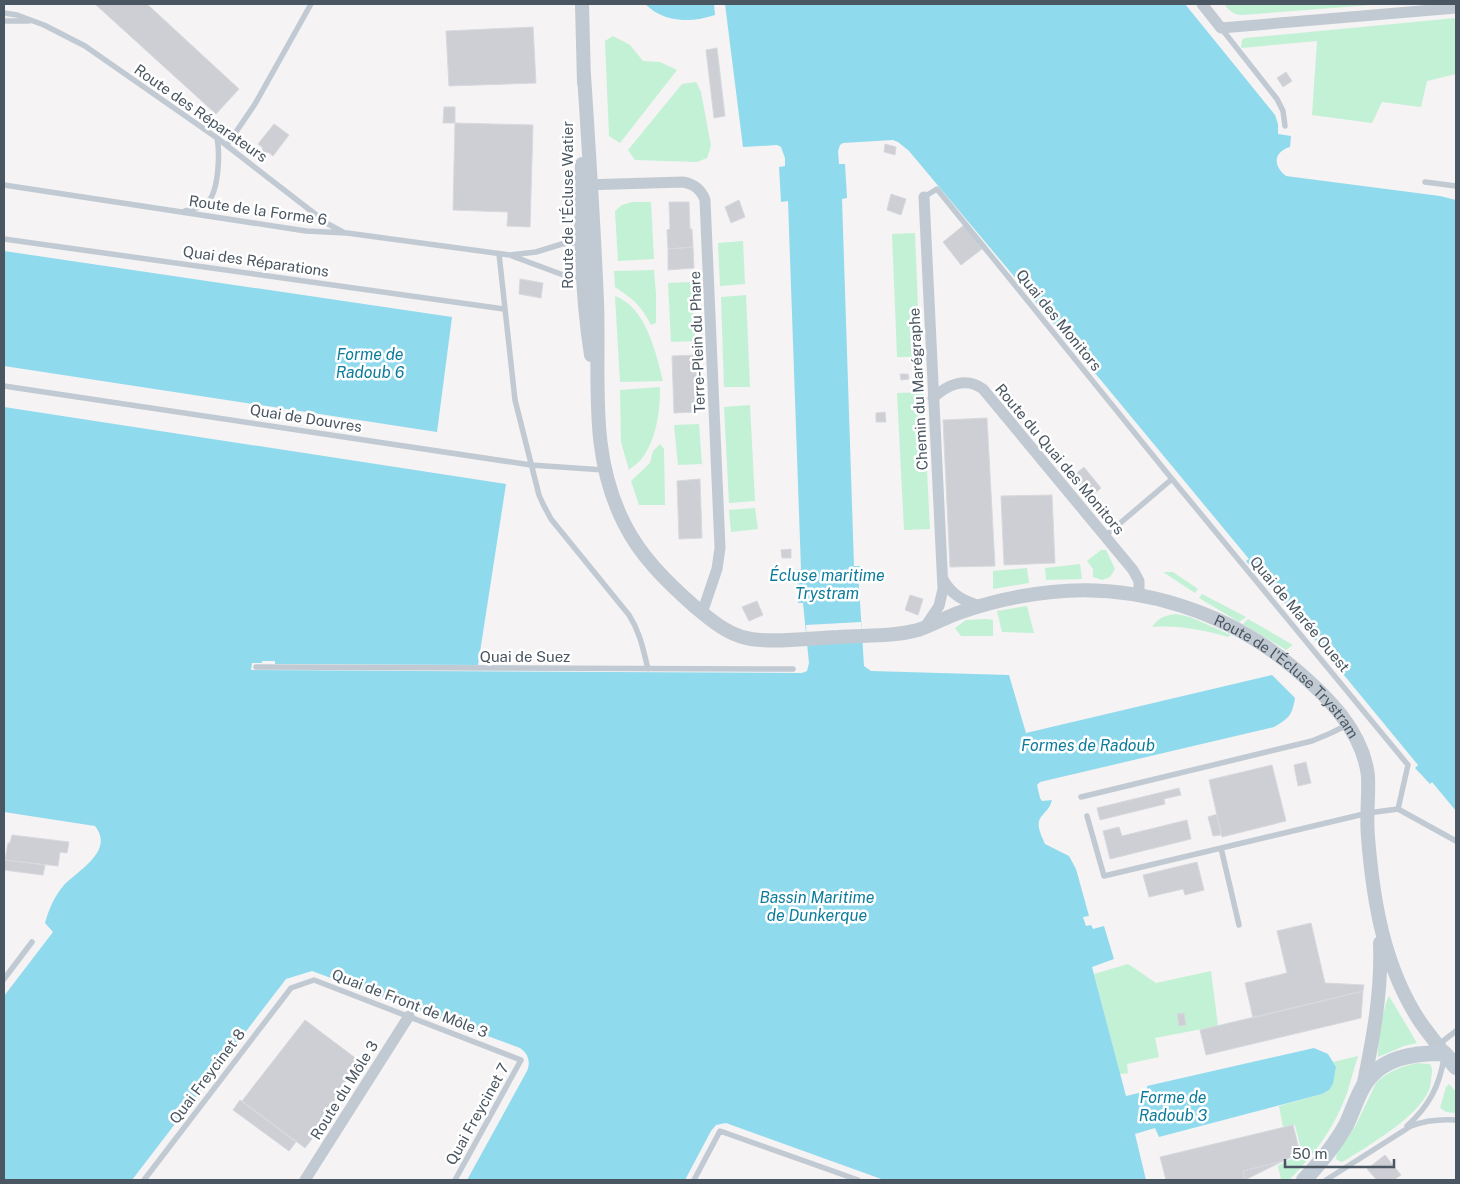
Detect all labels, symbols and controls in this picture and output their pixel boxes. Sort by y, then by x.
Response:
street label: Route des Réparateurs [131,61,271,165]
street label: Route de l'Écluse Watier [559,121,576,289]
street label: Route de la Forme 6 [188,192,328,228]
street label: Quai des Réparations [182,242,330,280]
street label: Quai des Monitors [1013,266,1105,374]
street label: Terre-Plein du Phare [686,271,708,413]
street label: Chemin du Marégraphe [905,307,931,471]
water label: Forme de Radoub 6 [336,345,405,382]
street label: Route du Quai des Monitors [992,380,1128,538]
street label: Quai de Douvres [249,401,363,435]
street label: Quai de Marée Ouest [1247,553,1353,675]
water label: Écluse maritime Trystram [769,565,885,603]
street label: Route de l'Écluse Trystram [1212,611,1363,741]
street label: Quai de Suez [480,648,570,665]
water label: Formes de Radoub [1021,736,1155,755]
water label: Bassin Maritime de Dunkerque [759,888,875,925]
street label: Quai de Front de Môle 3 [330,965,490,1041]
street label: Quai Freycinet 8 [166,1025,248,1127]
street label: Route du Môle 3 [307,1038,381,1142]
street label: Quai Freycinet 7 [442,1060,512,1168]
water label: Forme de Radoub 3 [1139,1088,1208,1125]
scale bar [1285,1136,1394,1168]
text: 50 m [1292,1145,1327,1162]

